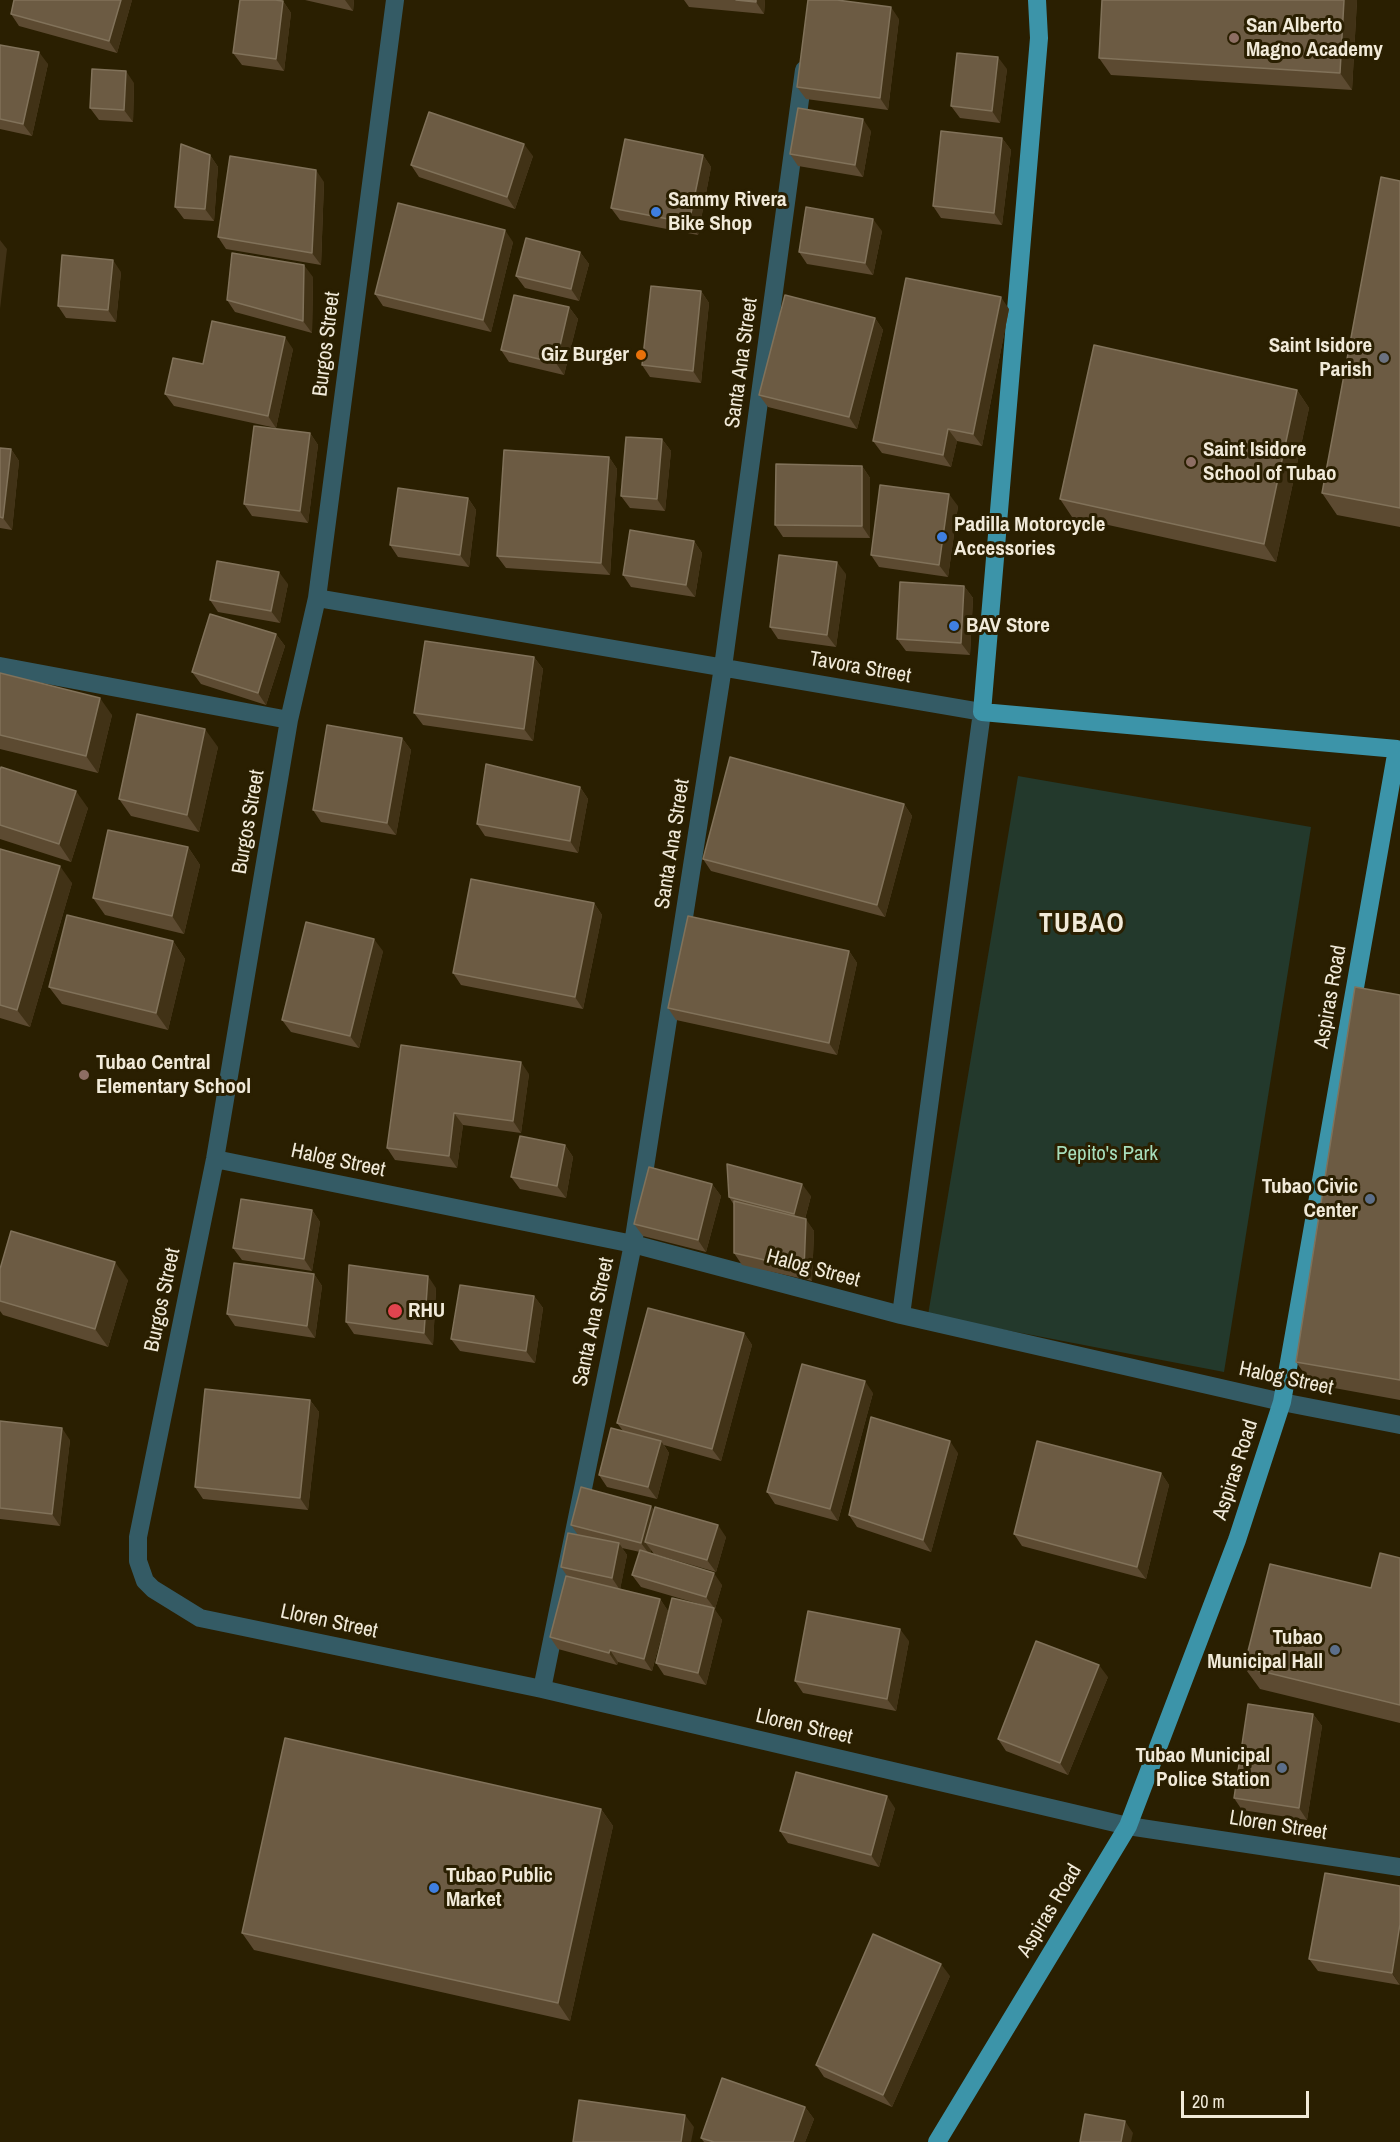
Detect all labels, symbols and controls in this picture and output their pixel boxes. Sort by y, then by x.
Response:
place label: San Alberto Magno Academy [1246,13,1383,63]
marker: San Alberto Magno Academy [1227,31,1241,45]
place label: Sammy Rivera Bike Shop [668,187,787,237]
marker: Sammy Rivera Bike Shop [649,205,663,219]
street label: Burgos Street [308,290,346,398]
street label: Santa Ana Street [720,296,764,430]
place label: Saint Isidore Parish [1269,333,1372,383]
place label: Giz Burger [541,342,629,368]
marker: Giz Burger [634,348,648,362]
marker: Saint Isidore Parish [1377,351,1391,365]
place label: Saint Isidore School of Tubao [1203,437,1337,487]
marker: Saint Isidore School of Tubao [1184,455,1198,469]
place label: Padilla Motorcycle Accessories [954,512,1105,562]
marker: Padilla Motorcycle Accessories [935,530,949,544]
place label: BAV Store [966,613,1050,639]
marker: BAV Store [947,619,961,633]
street label: Tavora Street [807,647,913,689]
street label: Burgos Street [227,768,271,876]
street label: Santa Ana Street [650,777,696,911]
district label: TUBAO [1039,909,1125,941]
street label: Aspiras Road [1310,943,1352,1051]
place label: Tubao Central Elementary School [96,1050,251,1100]
marker: Tubao Central Elementary School [77,1068,91,1082]
street label: Halog Street [289,1139,387,1183]
park label: Pepito's Park [1056,1141,1158,1167]
place label: Tubao Civic Center [1262,1174,1358,1224]
marker: Tubao Civic Center [1363,1192,1377,1206]
street label: Halog Street [764,1244,862,1294]
street label: Burgos Street [140,1246,186,1354]
street label: Santa Ana Street [568,1255,620,1389]
place label: RHU [408,1298,445,1324]
marker: RHU [386,1302,404,1320]
street label: Halog Street [1237,1357,1335,1401]
street label: Aspiras Road [1208,1416,1264,1524]
street label: Lloren Street [278,1599,380,1645]
place label: Tubao Municipal Hall [1207,1625,1323,1675]
marker: Tubao Municipal Hall [1328,1643,1342,1657]
street label: Lloren Street [753,1704,855,1750]
place label: Tubao Municipal Police Station [1135,1743,1270,1793]
marker: Tubao Municipal Police Station [1275,1761,1289,1775]
street label: Lloren Street [1227,1806,1329,1846]
street label: Aspiras Road [1012,1860,1088,1962]
place label: Tubao Public Market [446,1863,553,1913]
marker: Tubao Public Market [427,1881,441,1895]
scale bar [1184,2079,1312,2117]
text: 20 m [1192,2089,1225,2114]

